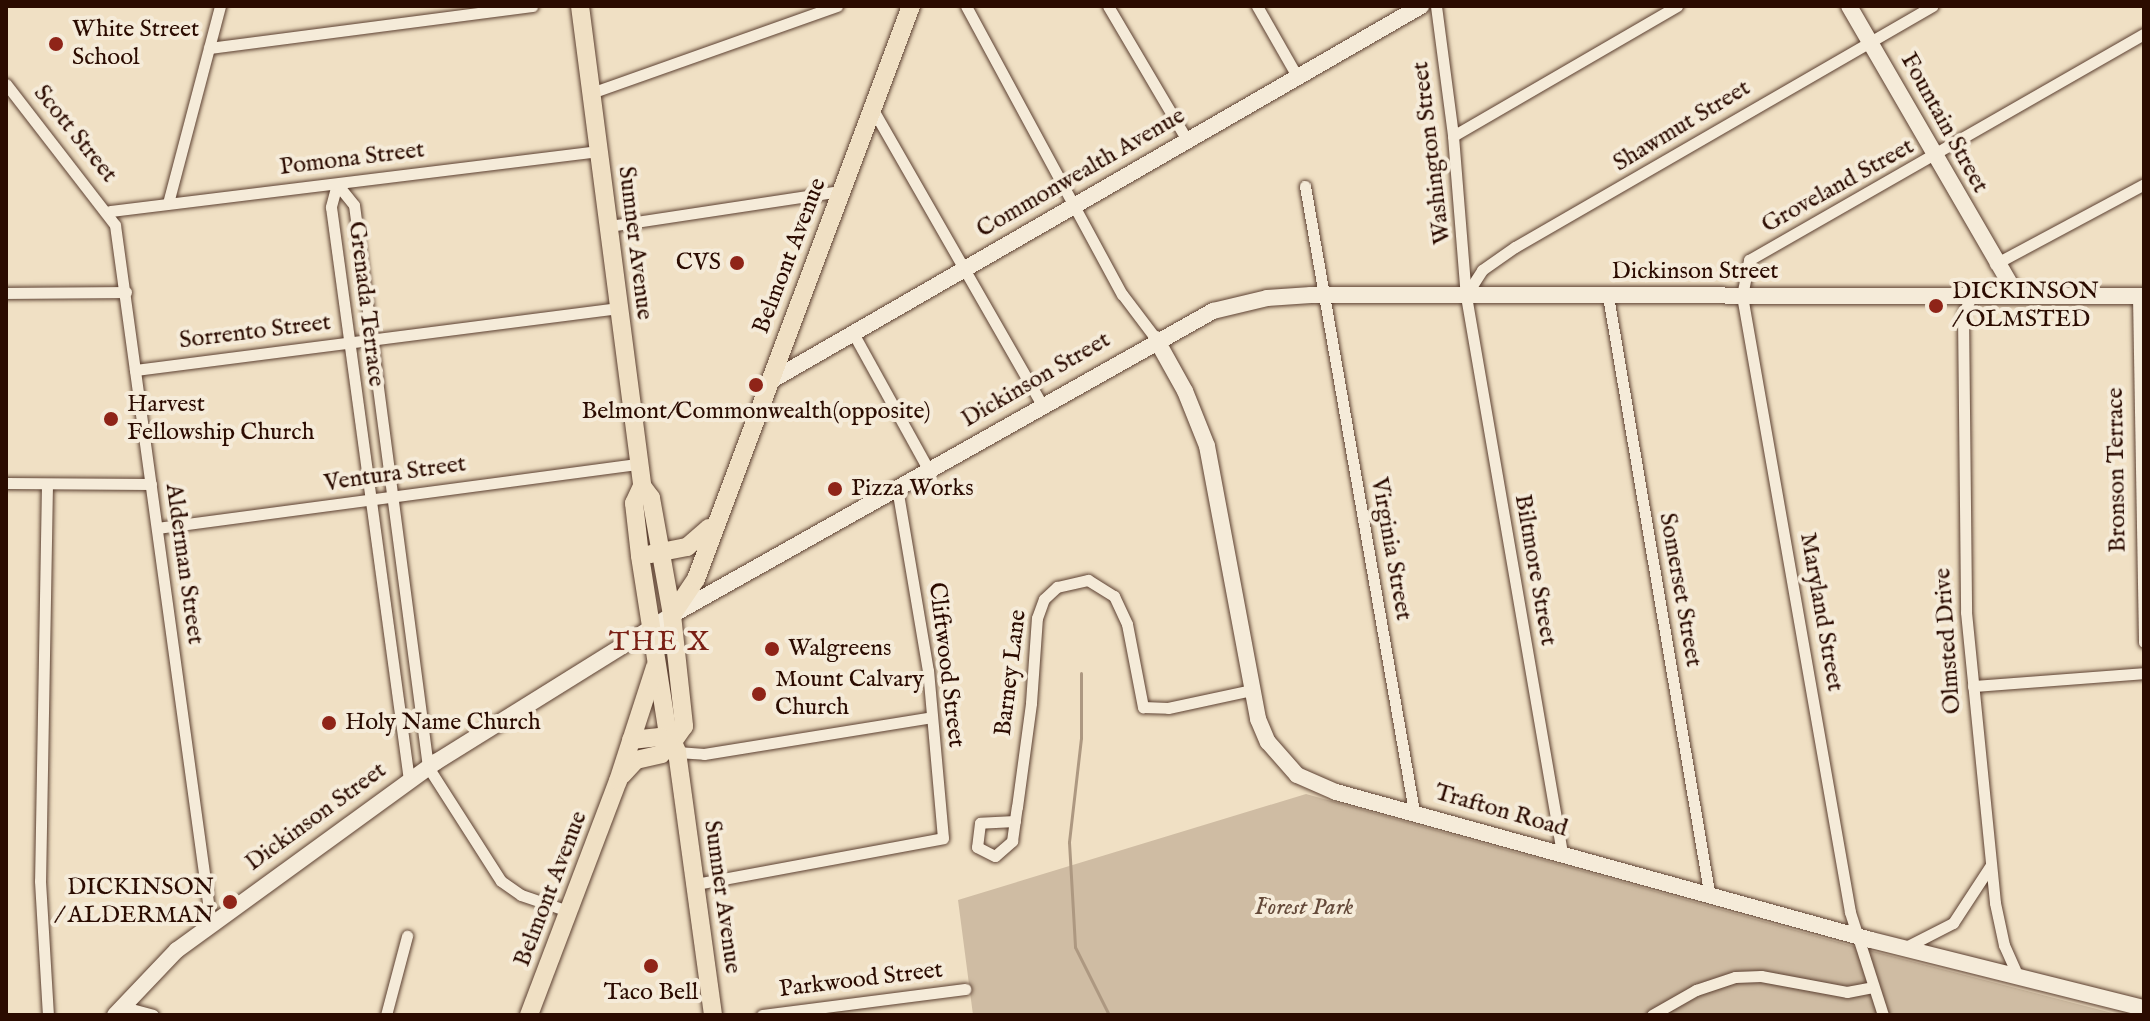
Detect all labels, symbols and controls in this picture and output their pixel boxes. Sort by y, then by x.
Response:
place label: White Street School [72,16,199,72]
marker: White Street School [47,35,65,53]
street label: Fountain Street [1894,48,1994,198]
street label: Washington Street [1406,60,1458,246]
street label: Shawmut Street [1608,74,1756,178]
street label: Scott Street [27,80,123,188]
street label: Commonwealth Avenue [972,102,1190,244]
street label: Groveland Street [1757,132,1919,240]
street label: Pomona Street [278,136,426,182]
street label: Sumner Avenue [611,165,659,321]
street label: Belmont Avenue [747,174,833,338]
street label: Grenada Terrace [342,220,390,388]
place label: CVS [676,249,721,277]
marker: CVS [728,254,746,272]
street label: Dickinson Street [1612,258,1778,286]
place label: DICKINSON / OLMSTED [1952,278,2099,334]
marker: DICKINSON / OLMSTED [1927,297,1945,315]
street label: Sorrento Street [178,308,332,356]
street label: Dickinson Street [957,326,1115,434]
marker: Belmont/Commonwealth(opposite) [747,376,765,394]
street label: Bronson Terrace [2101,387,2133,553]
place label: Harvest Fellowship Church [127,391,314,447]
place label: Belmont/Commonwealth(opposite) [581,398,931,426]
marker: Harvest Fellowship Church [102,410,120,428]
street label: Ventura Street [322,450,468,498]
place label: Pizza Works [851,475,974,503]
street label: Virginia Street [1364,475,1418,623]
marker: Pizza Works [826,480,844,498]
street label: Alderman Street [158,482,210,646]
street label: Biltmore Street [1508,492,1562,648]
street label: Somerset Street [1652,511,1708,669]
street label: Maryland Street [1793,530,1849,694]
street label: Olmsted Drive [1929,567,1967,715]
street label: Cliftwood Street [922,581,970,749]
street label: Barney Lane [989,608,1033,738]
district label: THE X [609,626,711,660]
place label: Walgreens [788,635,891,663]
marker: Walgreens [763,640,781,658]
place label: Mount Calvary Church [775,666,924,722]
marker: Mount Calvary Church [750,685,768,703]
place label: Holy Name Church [345,709,541,737]
marker: Holy Name Church [320,714,338,732]
street label: Dickinson Street [240,756,392,878]
street label: Trafton Road [1431,778,1571,844]
street label: Belmont Avenue [508,807,594,971]
street label: Sumner Avenue [697,819,747,975]
place label: DICKINSON / ALDERMAN [54,874,214,930]
marker: DICKINSON / ALDERMAN [221,893,239,911]
park label: Forest Park [1255,894,1353,922]
street label: Parkwood Street [778,956,944,1004]
marker: Taco Bell [642,957,660,975]
place label: Taco Bell [604,979,698,1007]

